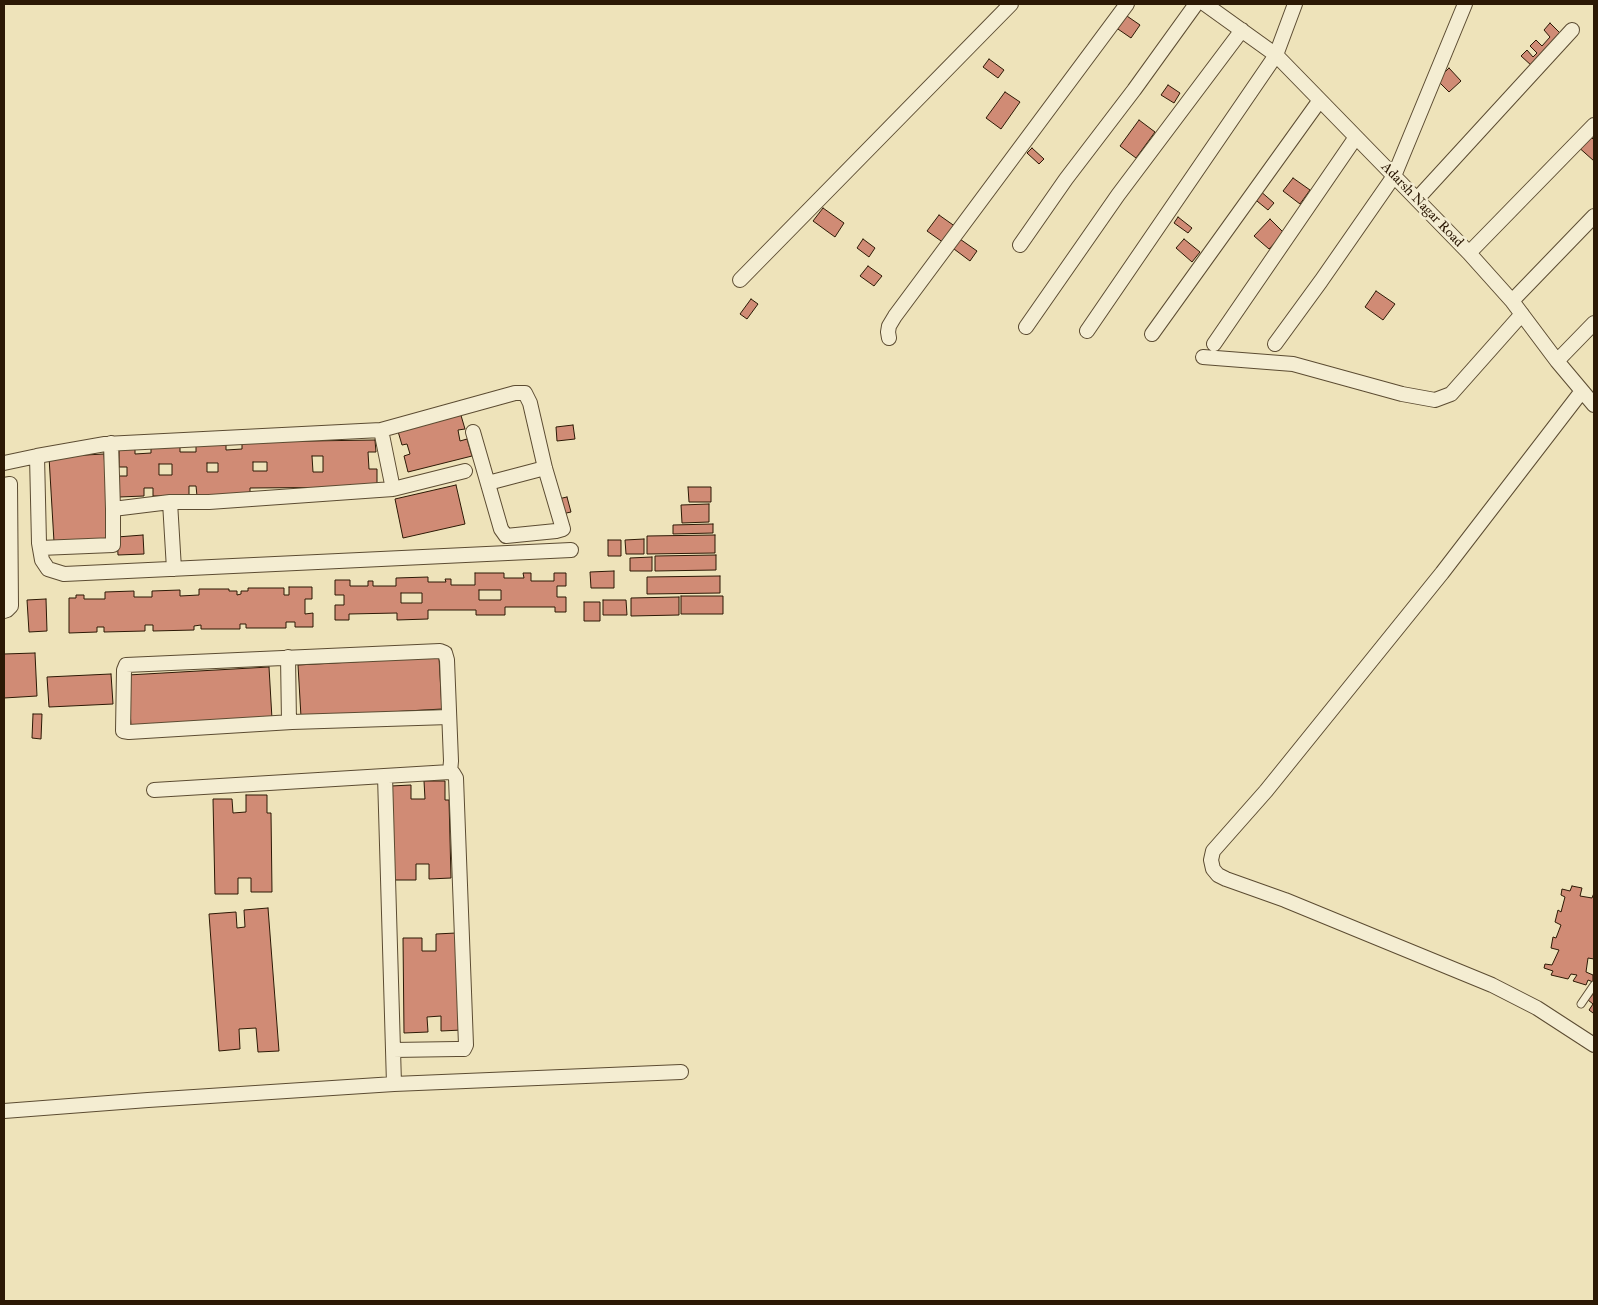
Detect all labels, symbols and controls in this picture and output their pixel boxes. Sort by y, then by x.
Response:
street label: Adarsh Nagar Road [1377,159,1467,251]

